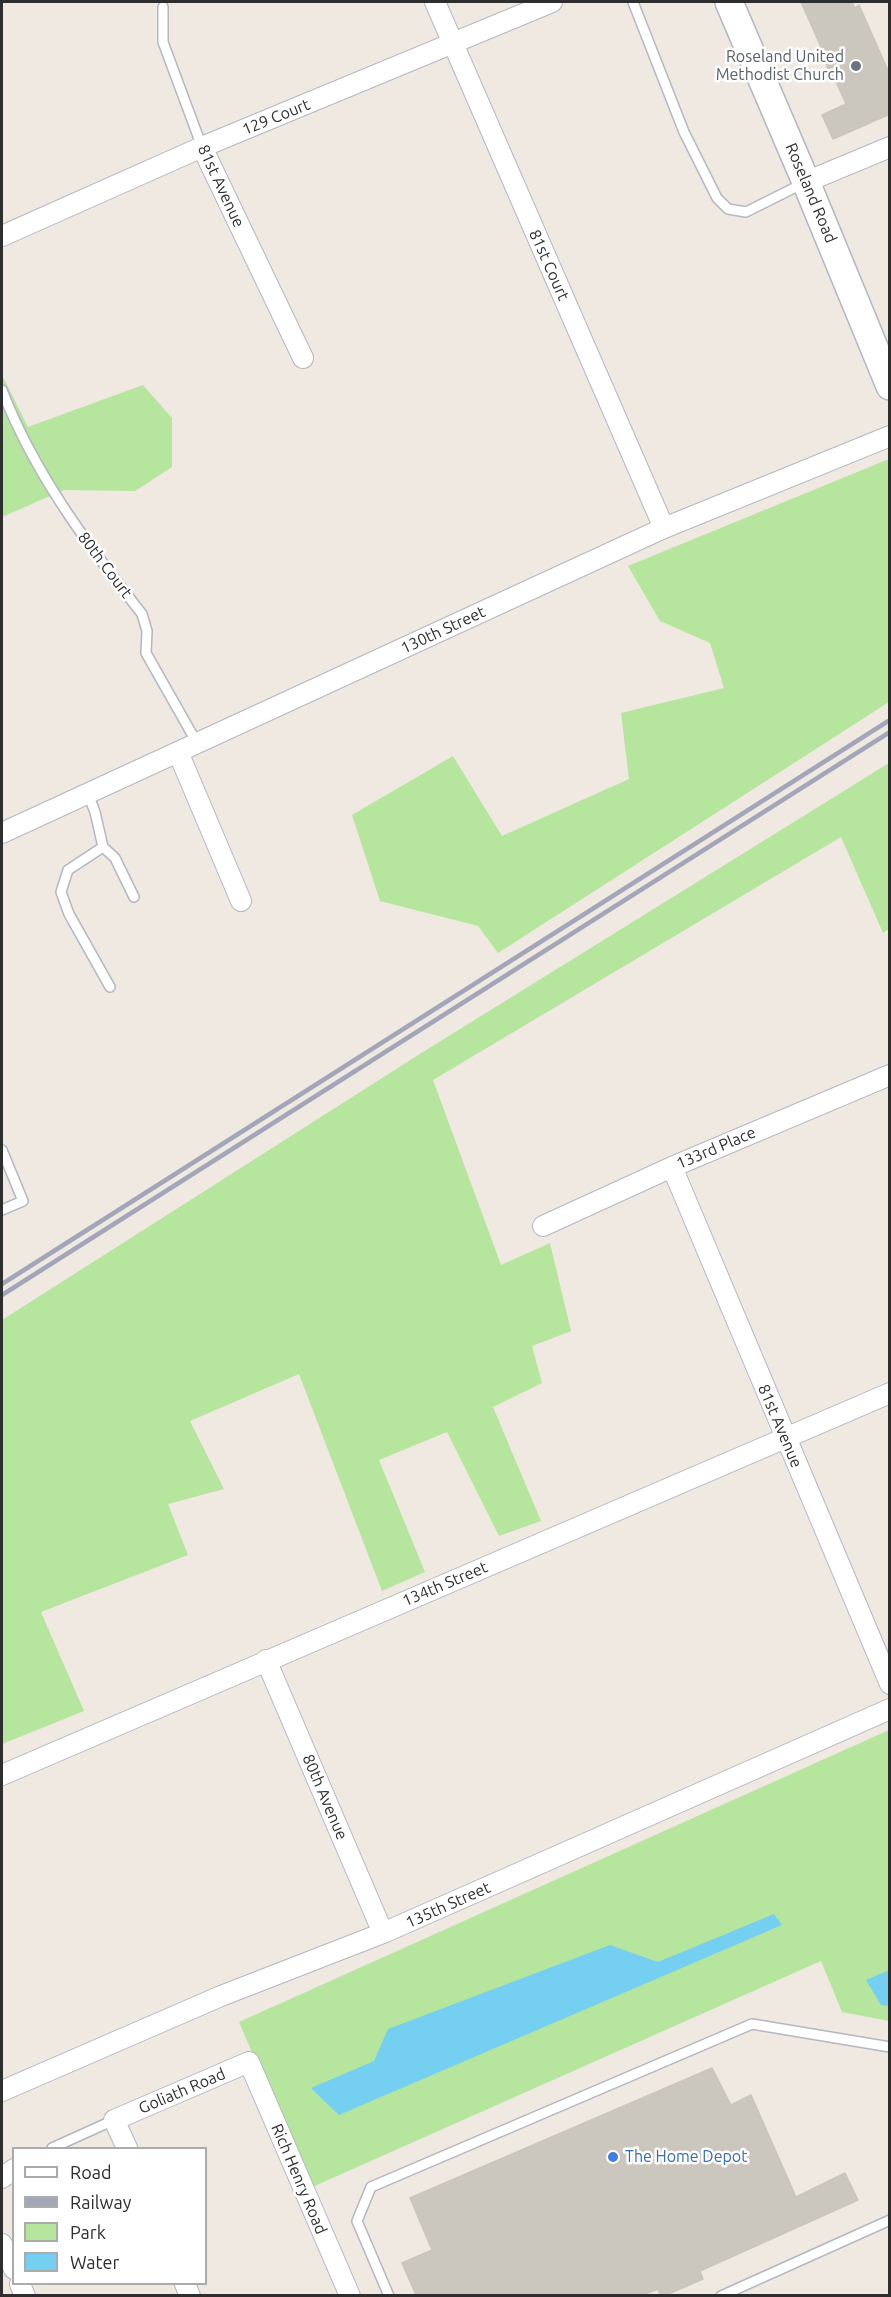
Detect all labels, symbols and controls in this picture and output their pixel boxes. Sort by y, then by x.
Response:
place label: Roseland United Methodist Church [716,47,844,85]
marker: Roseland United Methodist Church [849,59,863,73]
street label: 129 Court [239,95,313,139]
street label: Roseland Road [781,140,841,246]
street label: 81st Avenue [194,142,248,230]
street label: 81st Court [525,227,573,303]
street label: 80th Court [74,528,136,602]
street label: 130th Street [398,602,488,658]
street label: 133rd Place [673,1123,759,1173]
street label: 81st Avenue [754,1381,806,1471]
street label: 134th Street [399,1557,491,1611]
street label: 80th Avenue [298,1751,352,1843]
street label: 135th Street [403,1878,493,1932]
street label: Goliath Road [136,2064,228,2118]
street label: Rich Henry Road [267,2121,331,2237]
legend [12,2147,207,2285]
place label: The Home Depot [625,2147,747,2167]
marker: The Home Depot [606,2150,620,2164]
text: Road [70,2162,112,2182]
text: Railway [70,2192,131,2212]
text: Park [70,2222,106,2242]
text: Water [70,2252,119,2272]

